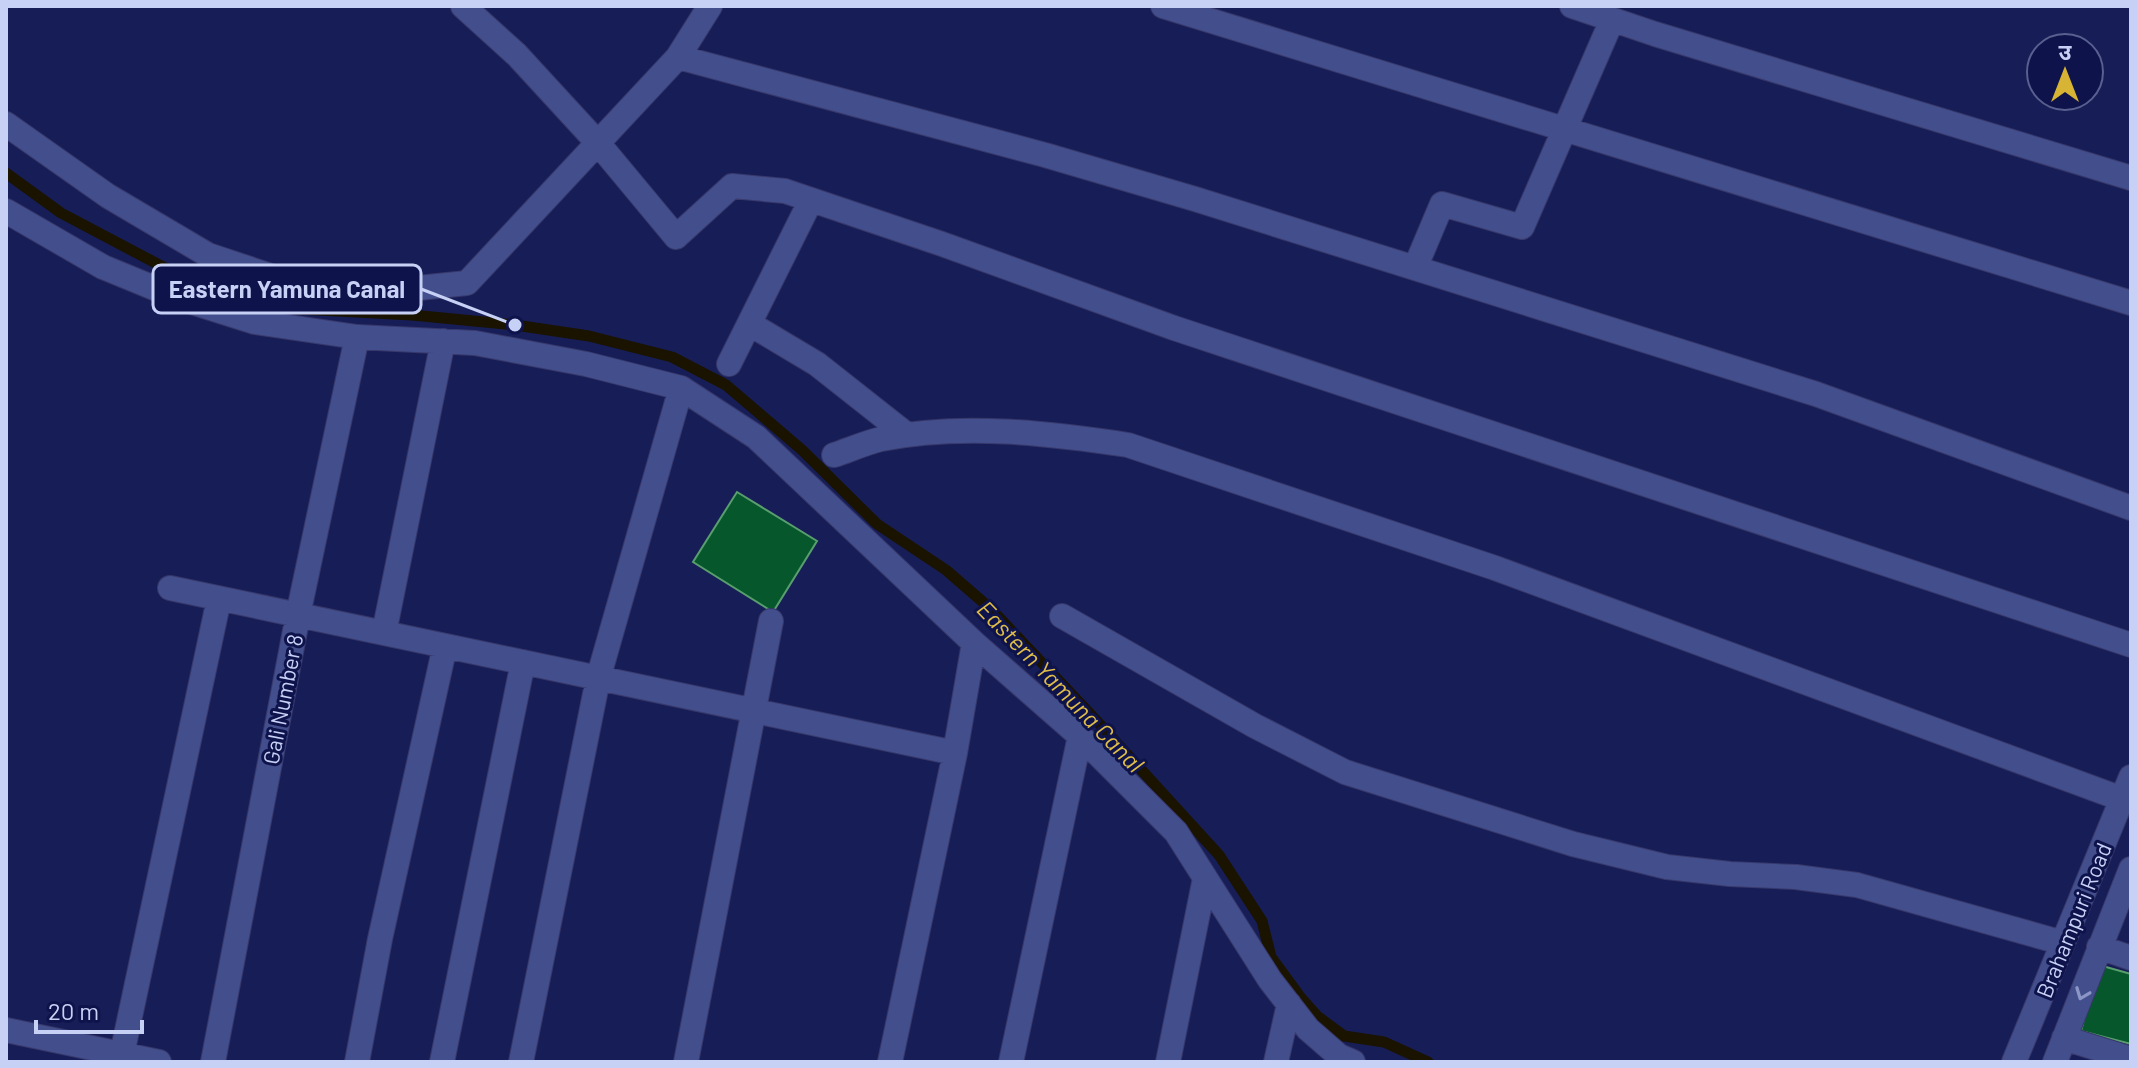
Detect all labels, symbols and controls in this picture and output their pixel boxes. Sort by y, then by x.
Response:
north arrow [2025,32,2105,112]
text: उ [2059,38,2073,64]
callout: Eastern Yamuna Canal [153,265,421,313]
text: Eastern Yamuna Canal [169,274,405,303]
water label: Eastern Yamuna Canal [972,594,1151,778]
street label: Gali Number 8 [257,632,307,766]
street label: Brahampuri Road [2030,839,2116,1001]
scale bar [36,984,142,1034]
one-way arrow [2075,986,2092,1000]
text: 20 m [48,996,99,1025]

